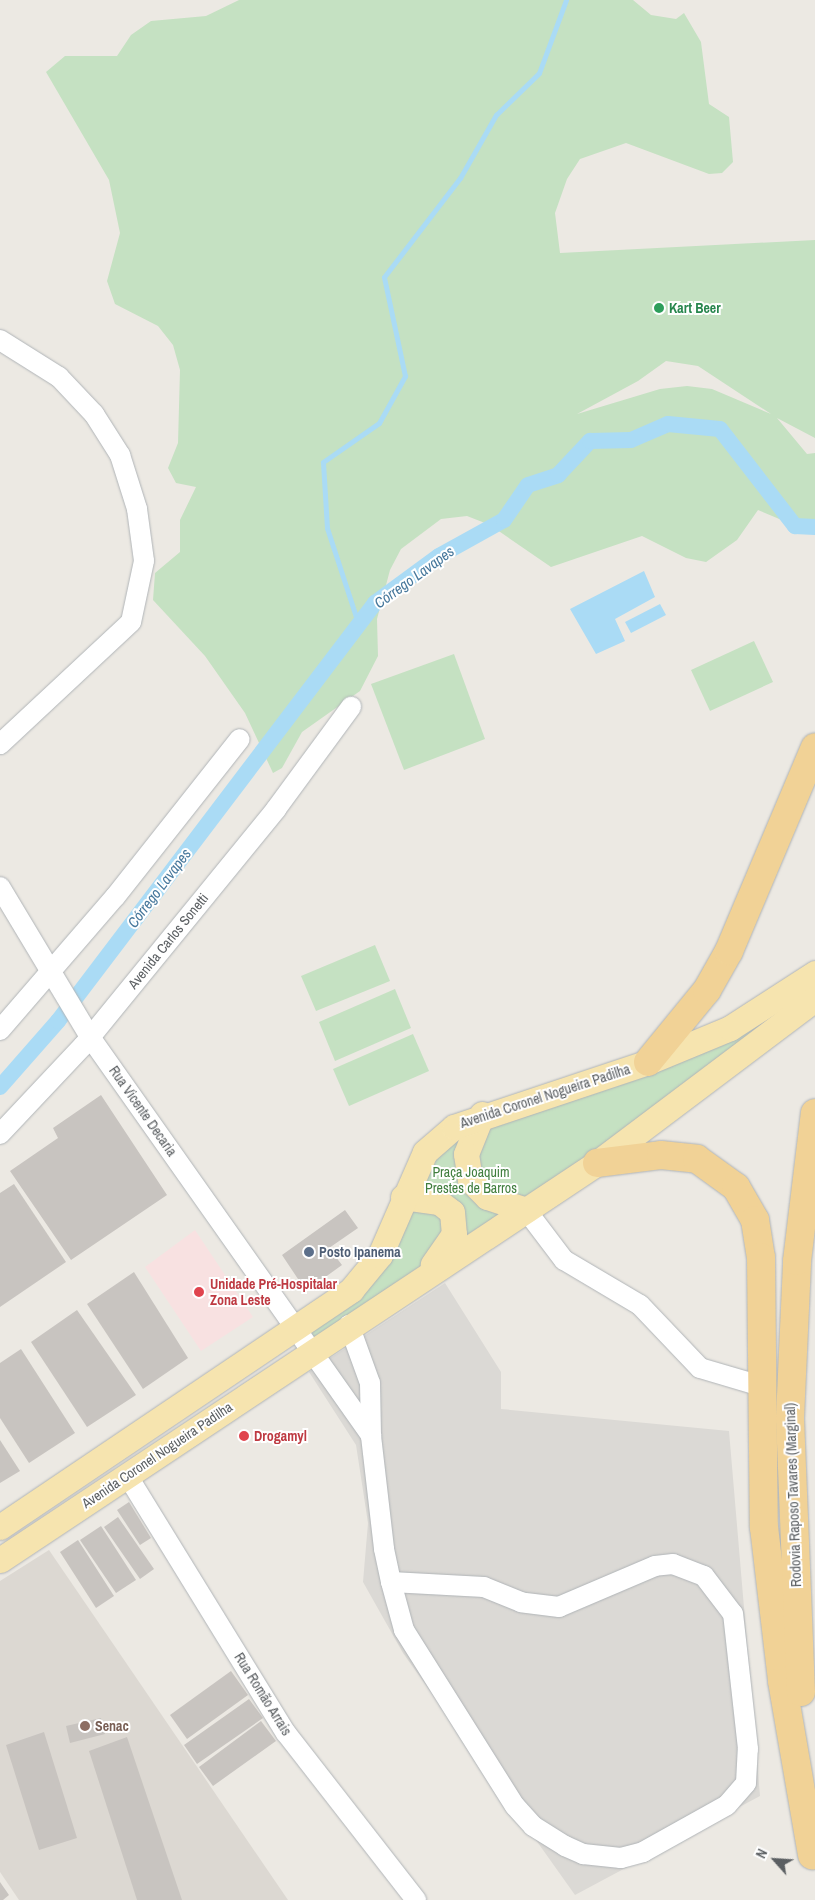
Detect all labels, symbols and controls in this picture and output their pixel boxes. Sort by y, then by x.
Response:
place label: Kart Beer [669,300,721,316]
marker: Kart Beer [653,302,665,314]
water label: Córrego Lavapes [371,542,457,612]
water label: Córrego Lavapes [123,845,195,931]
street label: Avenida Carlos Sonetti [124,890,212,992]
street label: Avenida Coronel Nogueira Padilha [458,1061,632,1131]
street label: Rua Vicente Decaria [106,1063,180,1159]
park label: Praça Joaquim Prestes de Barros [425,1164,517,1196]
place label: Posto Ipanema [319,1244,401,1260]
marker: Posto Ipanema [303,1246,315,1258]
place label: Unidade Pré-Hospitalar Zona Leste [210,1276,337,1308]
marker: Unidade Pré-Hospitalar Zona Leste [192,1285,206,1299]
street label: Avenida Coronel Nogueira Padilha [79,1398,235,1512]
street label: Rodovia Raposo Tavares (Marginal) [781,1402,805,1588]
place label: Drogamyl [254,1428,307,1444]
marker: Drogamyl [238,1430,250,1442]
street label: Rua Romão Arrais [231,1649,295,1739]
place label: Senac [95,1718,129,1734]
marker: Senac [79,1720,91,1732]
north arrow [750,1835,800,1885]
text: N [752,1846,771,1861]

